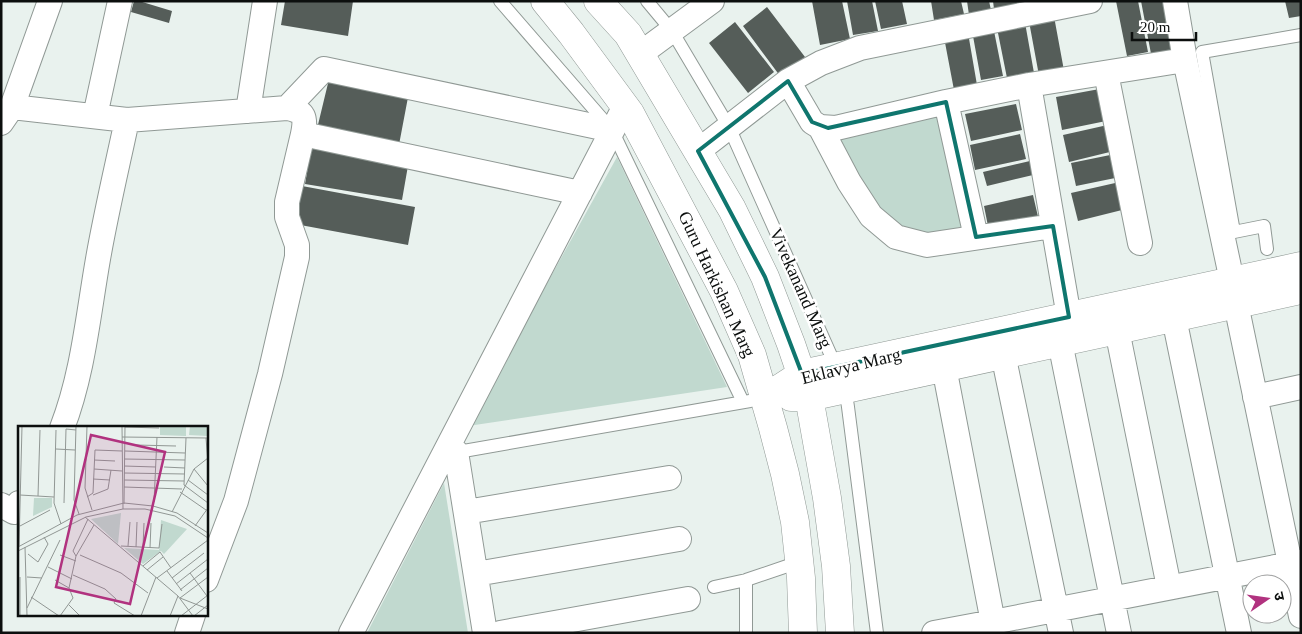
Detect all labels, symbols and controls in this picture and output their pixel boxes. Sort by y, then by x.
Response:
scale bar [1132,10,1196,42]
text: 20 m [1140,19,1171,35]
street label: Guru Harkishan Marg [674,208,760,360]
street label: Vivekanand Marg [766,225,836,351]
street label: Eklavya Marg [799,344,903,388]
inset map [18,426,208,616]
north arrow [1242,574,1292,624]
text: उ [1271,591,1288,603]

